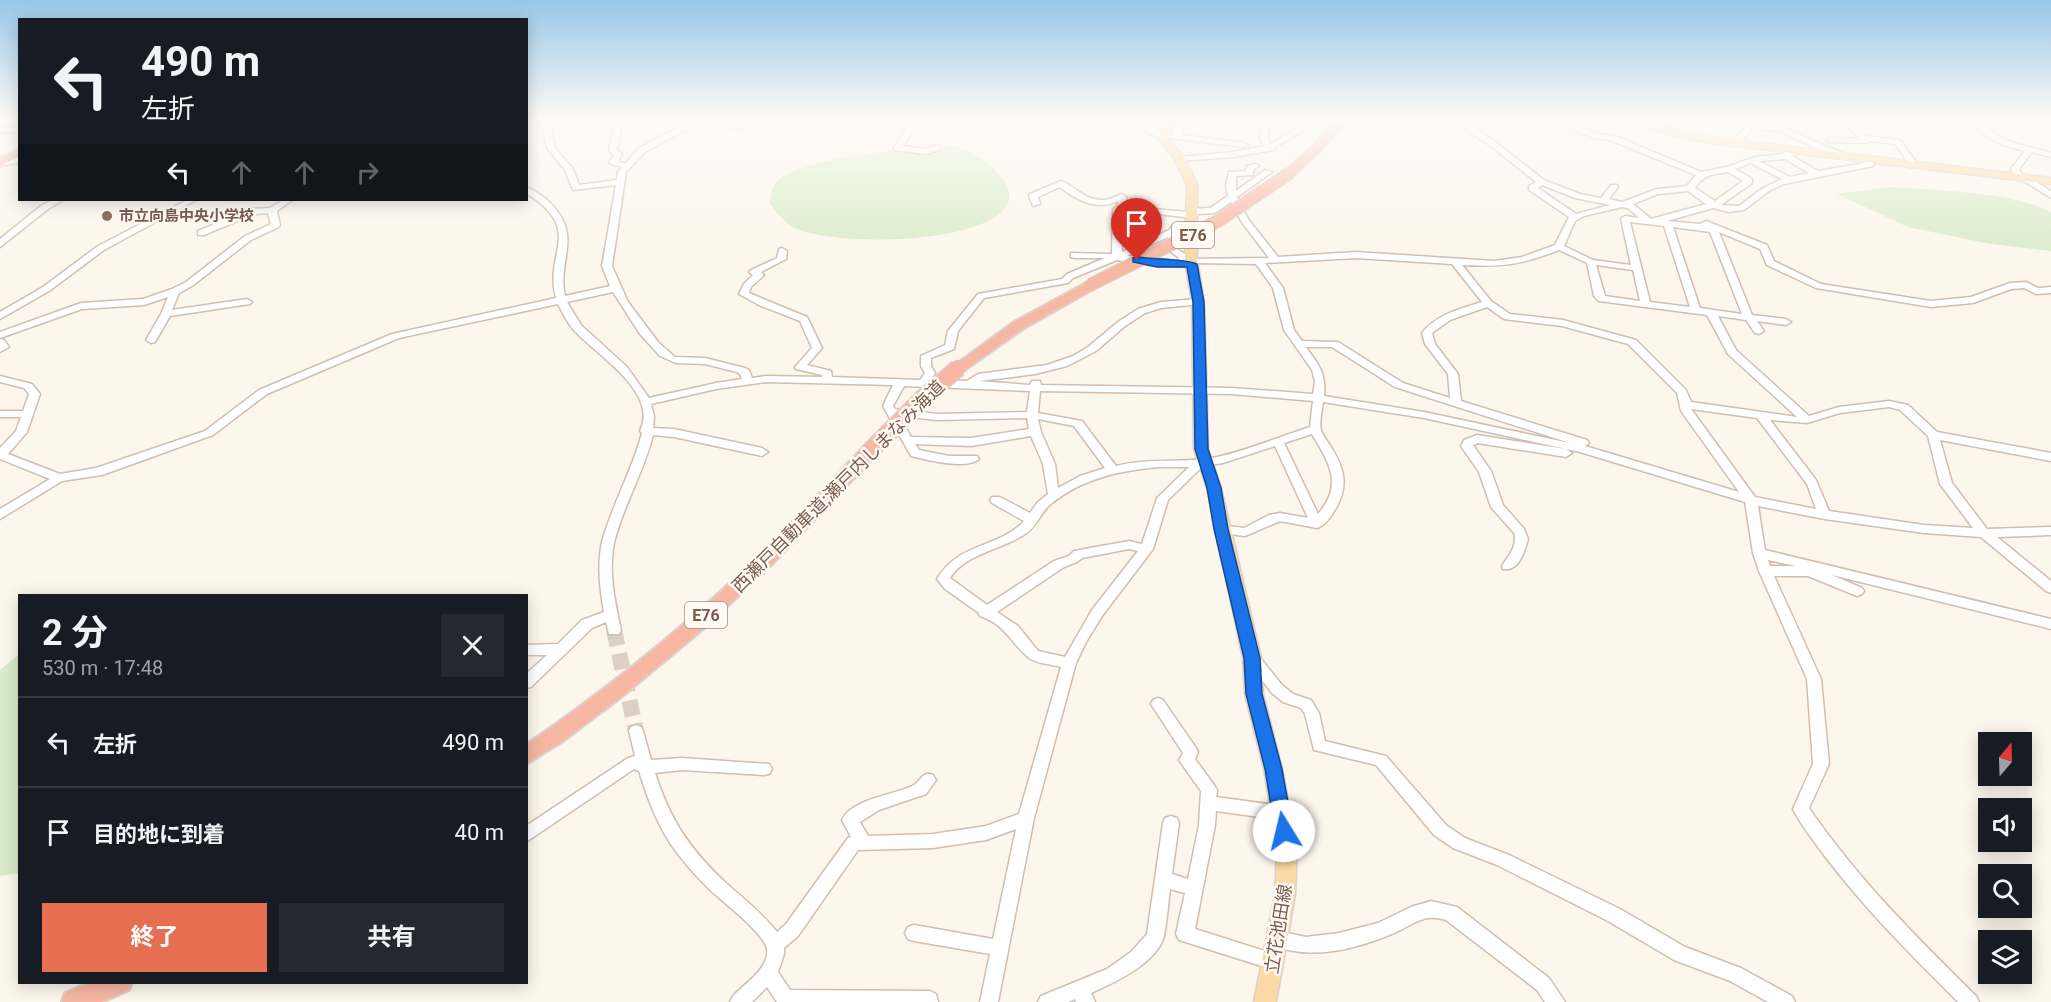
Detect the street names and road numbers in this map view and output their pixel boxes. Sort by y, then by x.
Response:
road number: E76 [1172,222,1214,248]
street label: 西瀬戸自動車道;瀬戸内しまなみ海道 [727,375,949,597]
road number: E76 [685,602,727,628]
street label: 立花池田線 [1261,883,1295,975]

